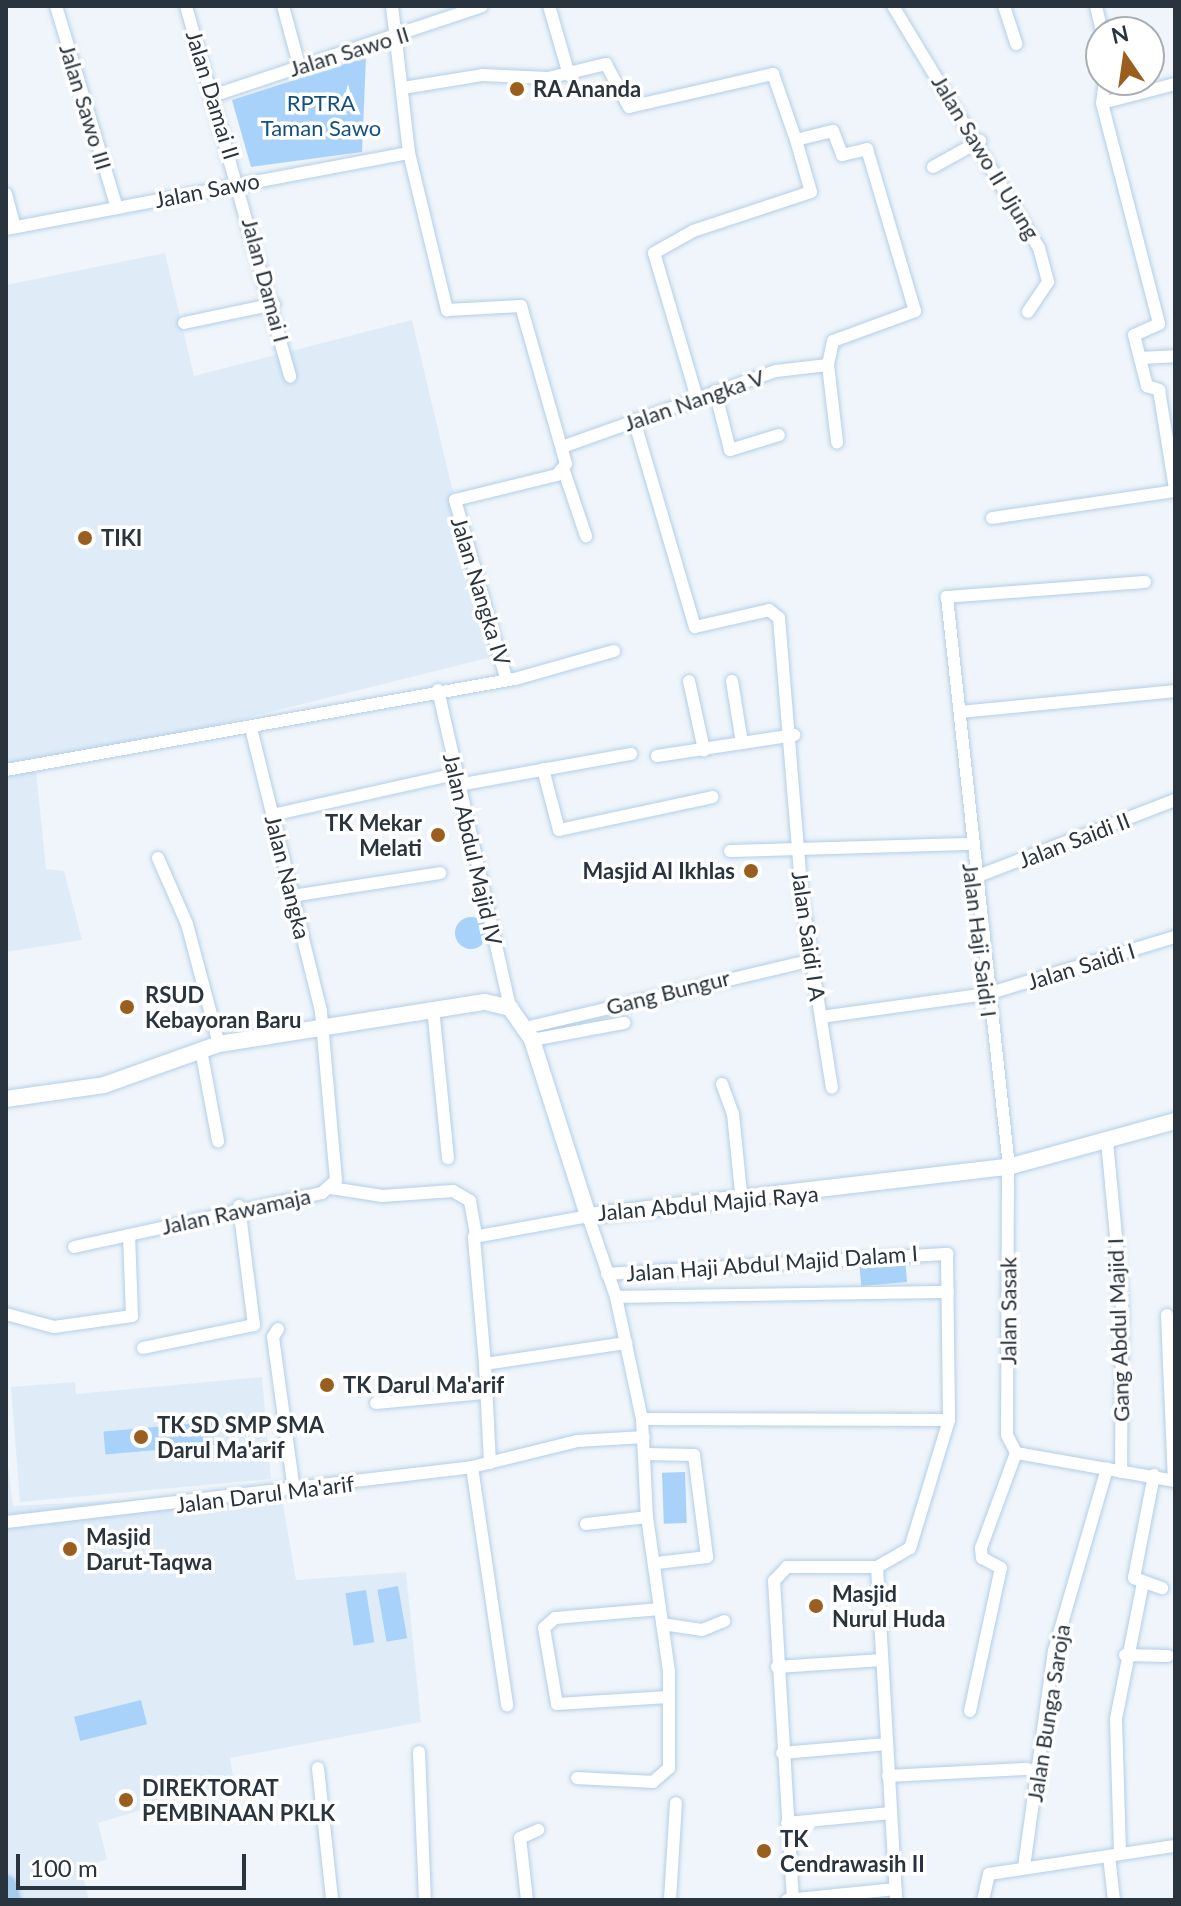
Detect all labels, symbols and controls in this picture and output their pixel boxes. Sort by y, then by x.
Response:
north arrow [1085,16,1165,96]
text: N [1109,19,1131,49]
street label: Jalan Sawo II [286,20,412,82]
street label: Jalan Damai II [181,27,245,163]
street label: Jalan Sawo III [54,41,118,173]
street label: Jalan Sawo II Ujung [927,70,1045,244]
place label: RA Ananda [533,76,643,102]
marker: RA Ananda [508,80,526,98]
park label: RPTRA Taman Sawo [261,89,381,140]
street label: Jalan Sawo [152,167,262,213]
street label: Jalan Damai I [237,215,295,345]
street label: Jalan Nangka V [620,363,768,437]
street label: Jalan Nangka IV [446,514,516,668]
place label: TIKI [101,525,142,551]
marker: TIKI [76,529,94,547]
street label: Jalan Abdul Majid IV [438,750,508,948]
street label: Jalan Saidi II [1014,807,1134,873]
place label: TK Mekar Melati [325,809,422,860]
street label: Jalan Nangka [260,812,316,942]
marker: TK Mekar Melati [429,826,447,844]
place label: Masjid Al Ikhlas [582,858,735,884]
marker: Masjid Al Ikhlas [742,862,760,880]
street label: Jalan Haji Saidi I [957,862,1003,1018]
street label: Jalan Saidi I A [787,869,831,1003]
street label: Jalan Saidi I [1024,937,1138,995]
street label: Gang Bungur [603,964,733,1020]
place label: RSUD Kebayoran Baru [145,981,301,1032]
marker: RSUD Kebayoran Baru [116,996,138,1018]
street label: Jalan Abdul Majid Raya [596,1180,820,1226]
street label: Jalan Rawamaja [159,1182,313,1240]
street label: Gang Abdul Majid I [1102,1237,1134,1423]
street label: Jalan Haji Abdul Majid Dalam I [625,1240,919,1286]
street label: Jalan Sasak [995,1257,1021,1365]
place label: TK Darul Ma'arif [343,1372,504,1398]
marker: TK Darul Ma'arif [318,1376,336,1394]
place label: TK SD SMP SMA Darul Ma'arif [157,1411,325,1462]
marker: TK SD SMP SMA Darul Ma'arif [132,1428,150,1446]
street label: Jalan Darul Ma'arif [174,1470,356,1518]
place label: Masjid Darut-Taqwa [86,1523,212,1574]
marker: Masjid Darut-Taqwa [61,1540,79,1558]
place label: Masjid Nurul Huda [832,1580,945,1632]
marker: Masjid Nurul Huda [807,1597,825,1615]
street label: Jalan Bunga Saroja [1021,1622,1075,1804]
place label: DIREKTORAT PEMBINAAN PKLK [142,1774,335,1826]
marker: DIREKTORAT PEMBINAAN PKLK [117,1791,135,1809]
place label: TK Cendrawasih II [780,1825,925,1876]
scale bar [20,1838,250,1888]
marker: TK Cendrawasih II [755,1842,773,1860]
text: 100 m [30,1853,98,1882]

